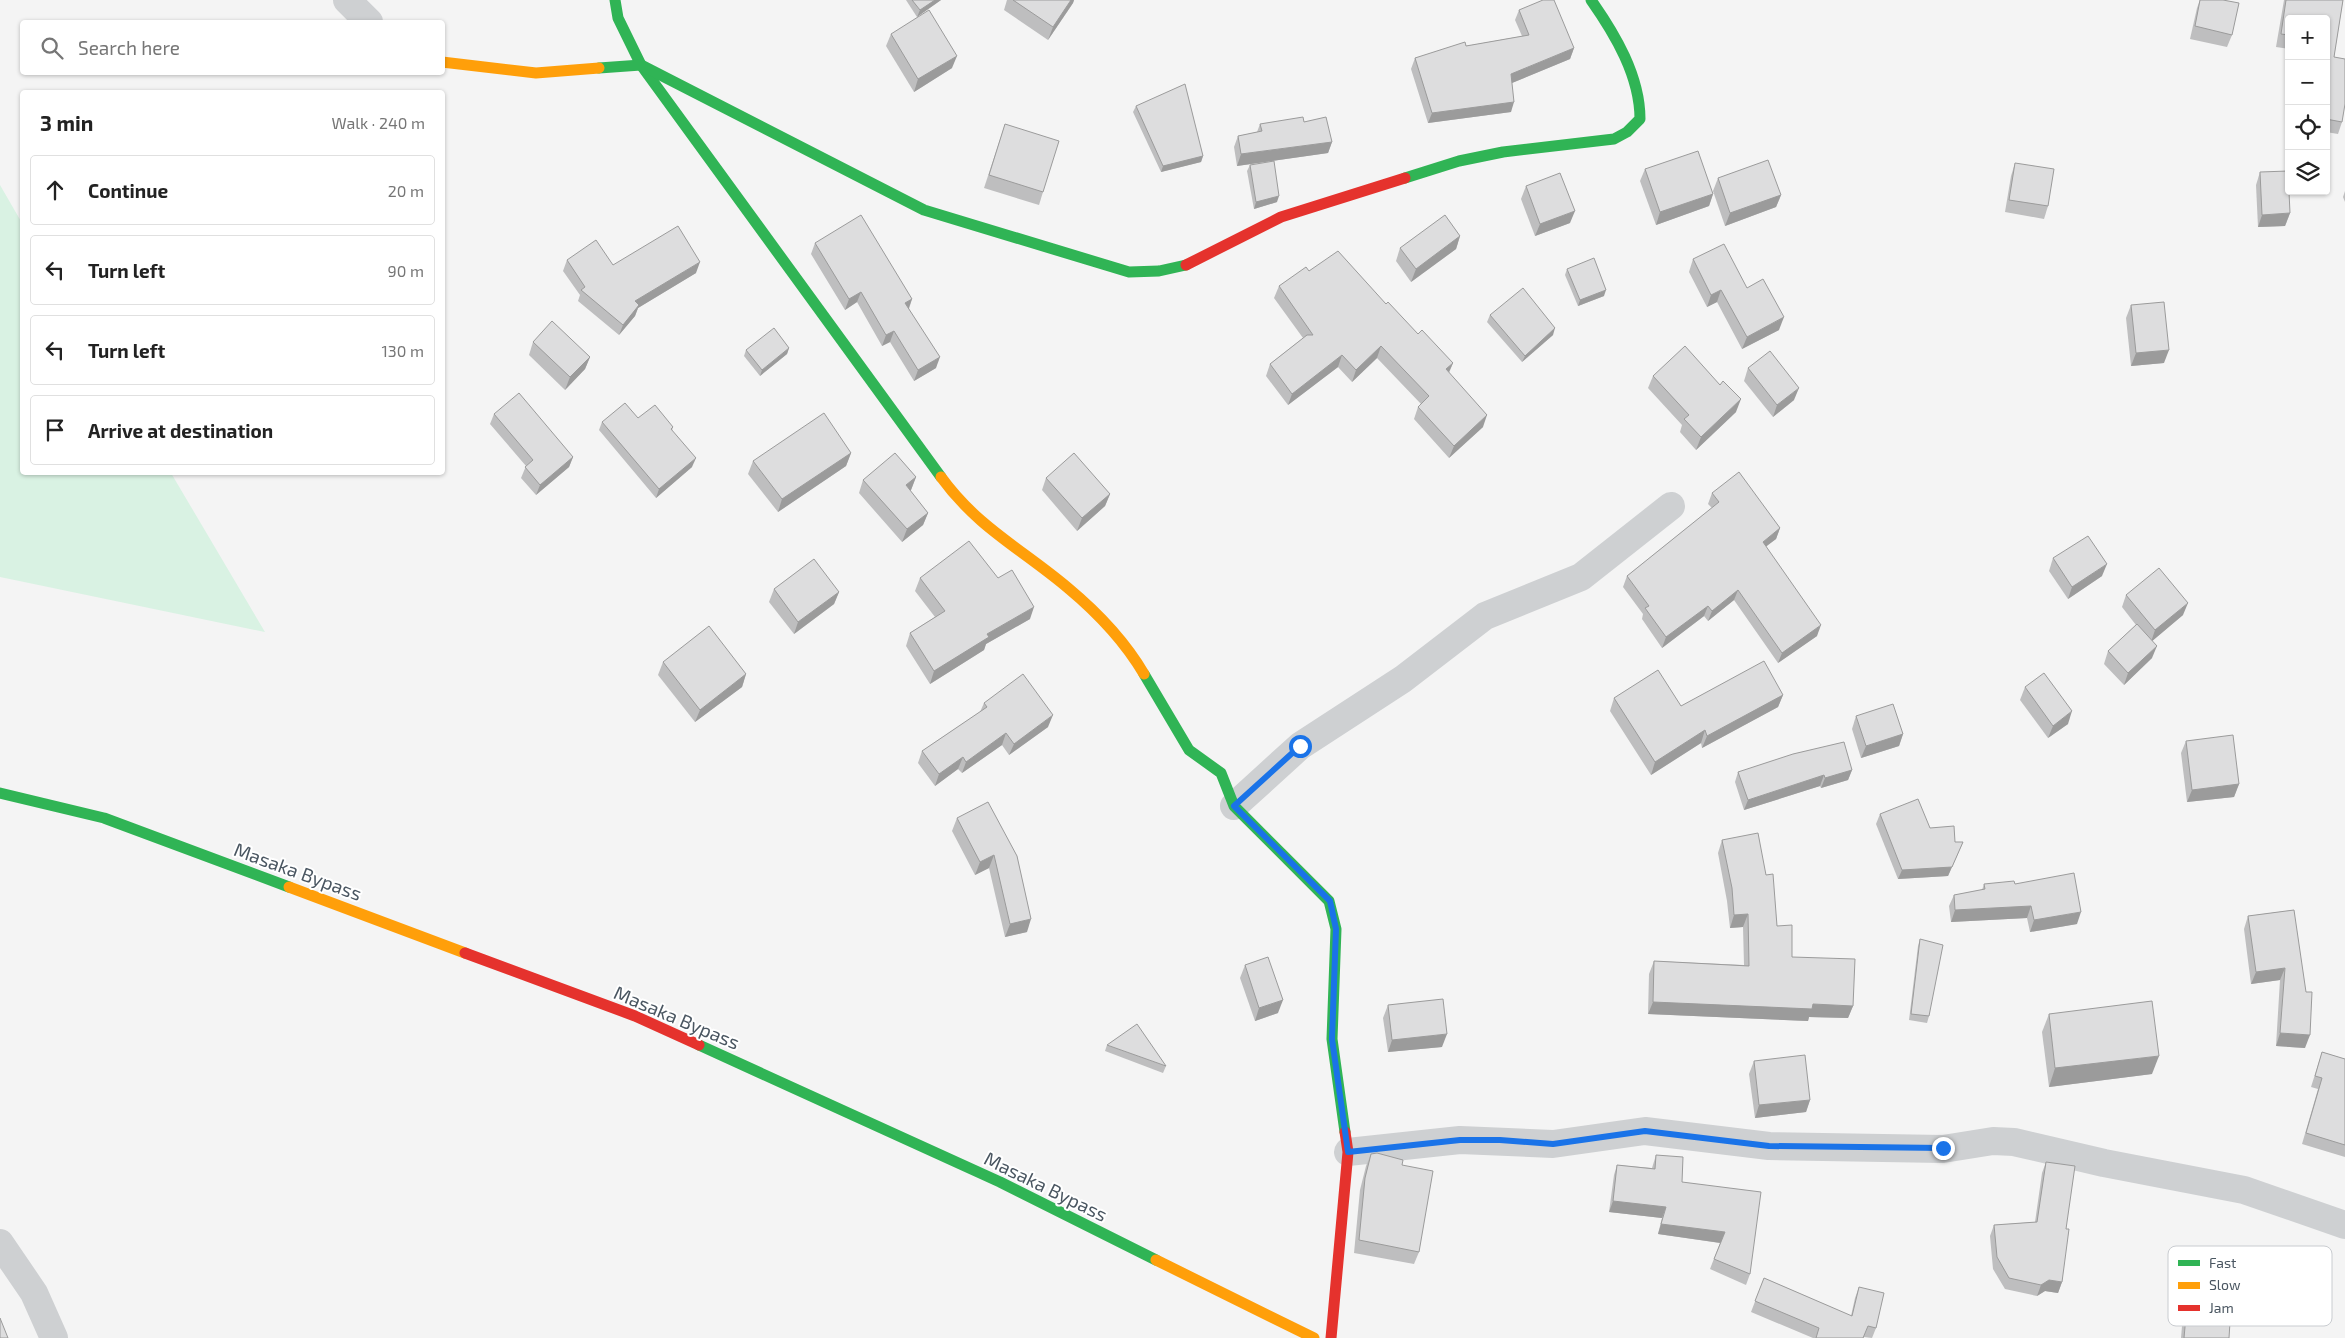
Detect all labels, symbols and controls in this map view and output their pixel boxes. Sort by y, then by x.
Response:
map controls [2285,15,2330,195]
button: + [2285,15,2330,60]
search box [20,20,445,75]
icon: search [38,34,66,62]
text: Search here [78,36,180,59]
button: − [2285,60,2330,105]
button: locate [2285,105,2330,150]
text: 3 min [40,110,93,135]
text: Walk · 240 m [332,113,425,132]
button: layers [2285,150,2330,195]
icon: ahead [41,176,69,204]
text: Continue [88,179,168,202]
text: 20 m [388,181,424,200]
icon: left [41,256,69,284]
text: Turn left [88,259,165,282]
text: 90 m [388,261,424,280]
icon: left [41,336,69,364]
text: Turn left [88,339,165,362]
text: 130 m [382,341,424,360]
icon: arrive [41,416,69,444]
text: Arrive at destination [88,419,273,442]
route start [1289,735,1312,758]
street label: Masaka Bypass [231,837,365,905]
street label: Masaka Bypass [611,980,743,1054]
route end [1932,1137,1955,1160]
street label: Masaka Bypass [981,1146,1111,1226]
legend [2168,1246,2332,1326]
text: Fast [2209,1254,2236,1271]
text: Slow [2209,1276,2241,1293]
text: Jam [2209,1299,2234,1316]

